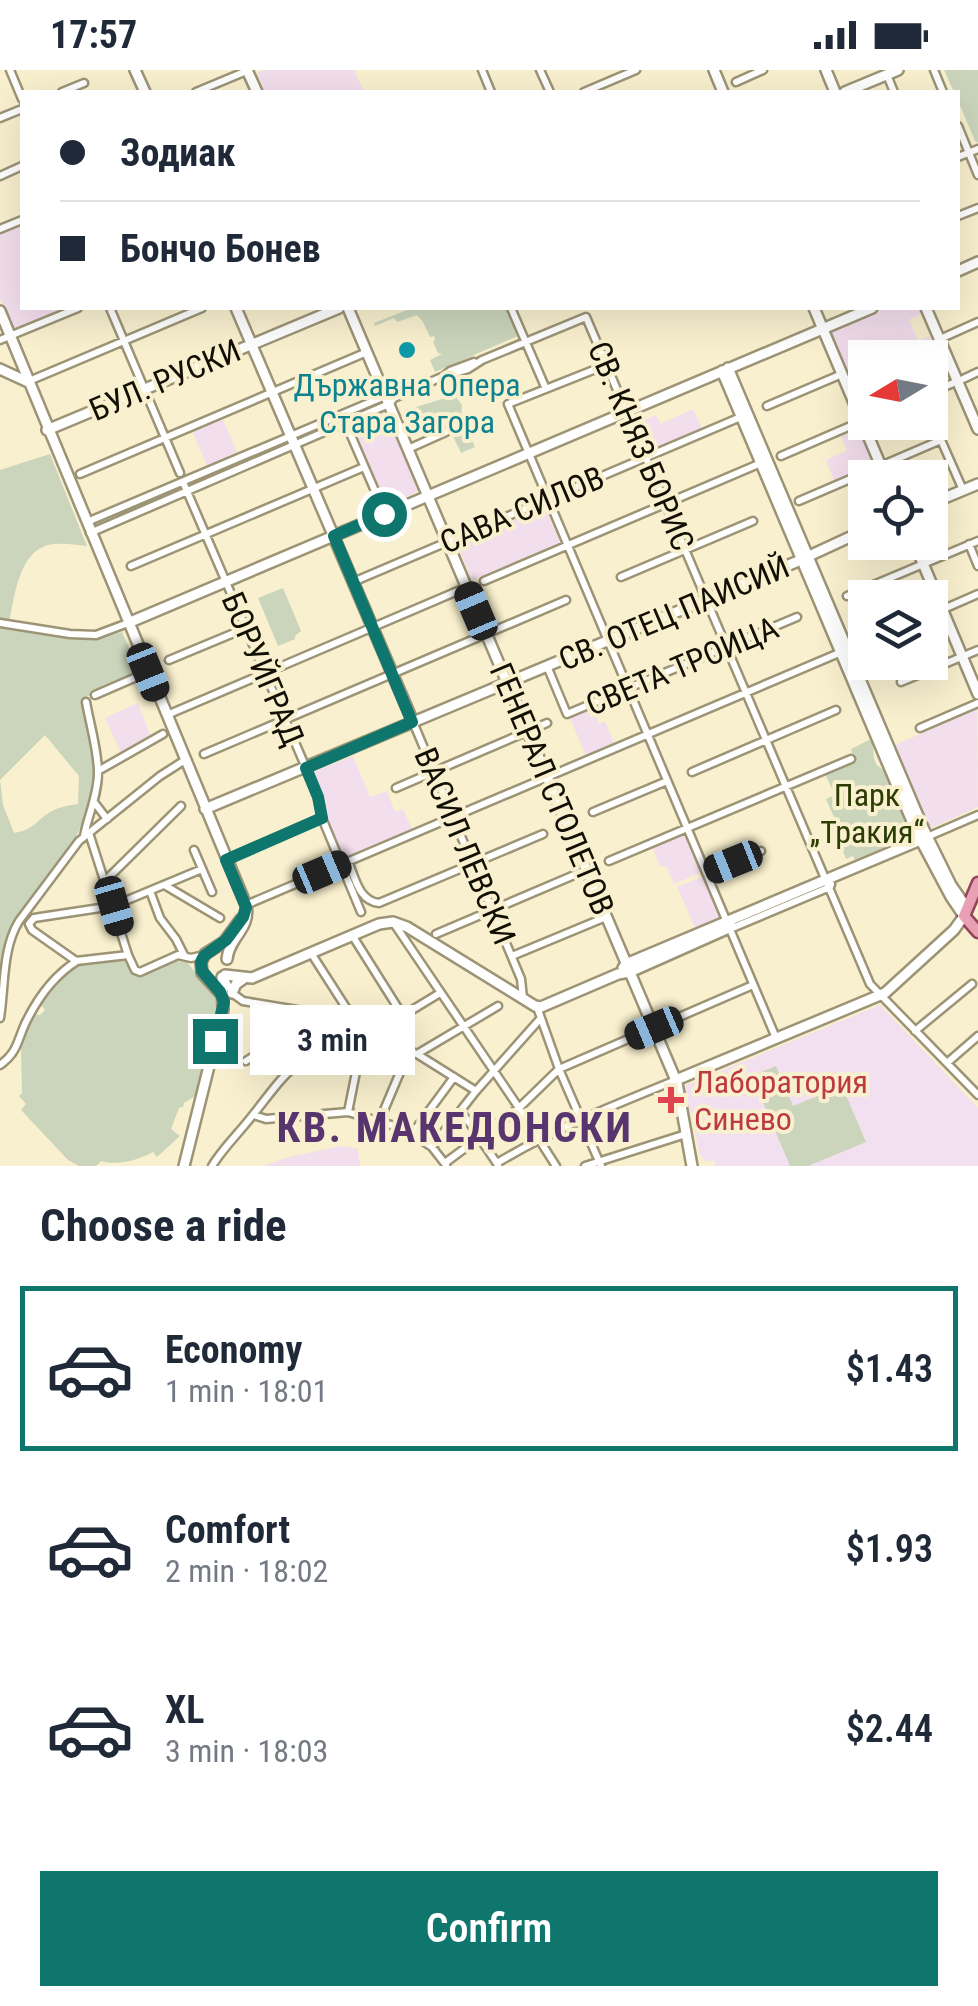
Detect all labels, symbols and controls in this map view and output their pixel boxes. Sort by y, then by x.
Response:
text: 17:57 [50,13,137,57]
text: Зодиак [120,131,235,175]
text: Бончо Бонев [120,227,321,271]
street label: БУЛ. РУСКИ [84,331,246,429]
street label: СВ. КНЯЗ БОРИС [580,336,702,556]
marker: Държавна Опера Стара Загора [396,339,418,361]
north arrow [848,340,948,440]
map controls [848,340,948,680]
place label: Държавна Опера Стара Загора [293,366,521,441]
street label: САВА СИЛОВ [434,458,610,562]
button: locate [848,460,948,560]
route start [362,492,407,537]
street label: СВ. ОТЕЦ ПАИСИЙ [553,547,795,679]
car [450,578,502,644]
button: layers [848,580,948,680]
street label: БОРУЙГРАД [214,587,312,751]
street label: СВЕТА ТРОИЦА [580,608,784,724]
car [123,639,173,705]
street label: ГЕНЕРАЛ СТОЛЕТОВ [482,657,622,921]
street label: ВАСИЛ ЛЕВСКИ [406,742,524,950]
park label: Парк „Тракия“ [810,776,924,851]
car [700,837,766,887]
car [289,846,355,898]
car [91,873,137,939]
car [621,1002,687,1054]
callout: 3 min [250,1006,415,1076]
route end [193,1019,238,1064]
text: 3 min [297,1021,368,1059]
place label: Лаборатория Синево [694,1063,868,1138]
marker: Лаборатория Синево [658,1087,684,1113]
district label: КВ. МАКЕДОНСКИ [277,1103,634,1152]
text: Choose a ride [40,1199,287,1252]
icon: car [45,1324,135,1414]
text: Economy [165,1328,302,1372]
text: $1.43 [846,1347,933,1391]
text: 1 min · 18:01 [165,1372,328,1410]
icon: car [45,1504,135,1594]
text: Comfort [165,1508,290,1552]
text: $1.93 [846,1527,933,1571]
text: 2 min · 18:02 [165,1552,328,1590]
icon: car [45,1684,135,1774]
text: XL [165,1688,204,1732]
text: $2.44 [846,1707,933,1751]
text: 3 min · 18:03 [165,1732,328,1770]
button: Confirm [40,1871,938,1986]

